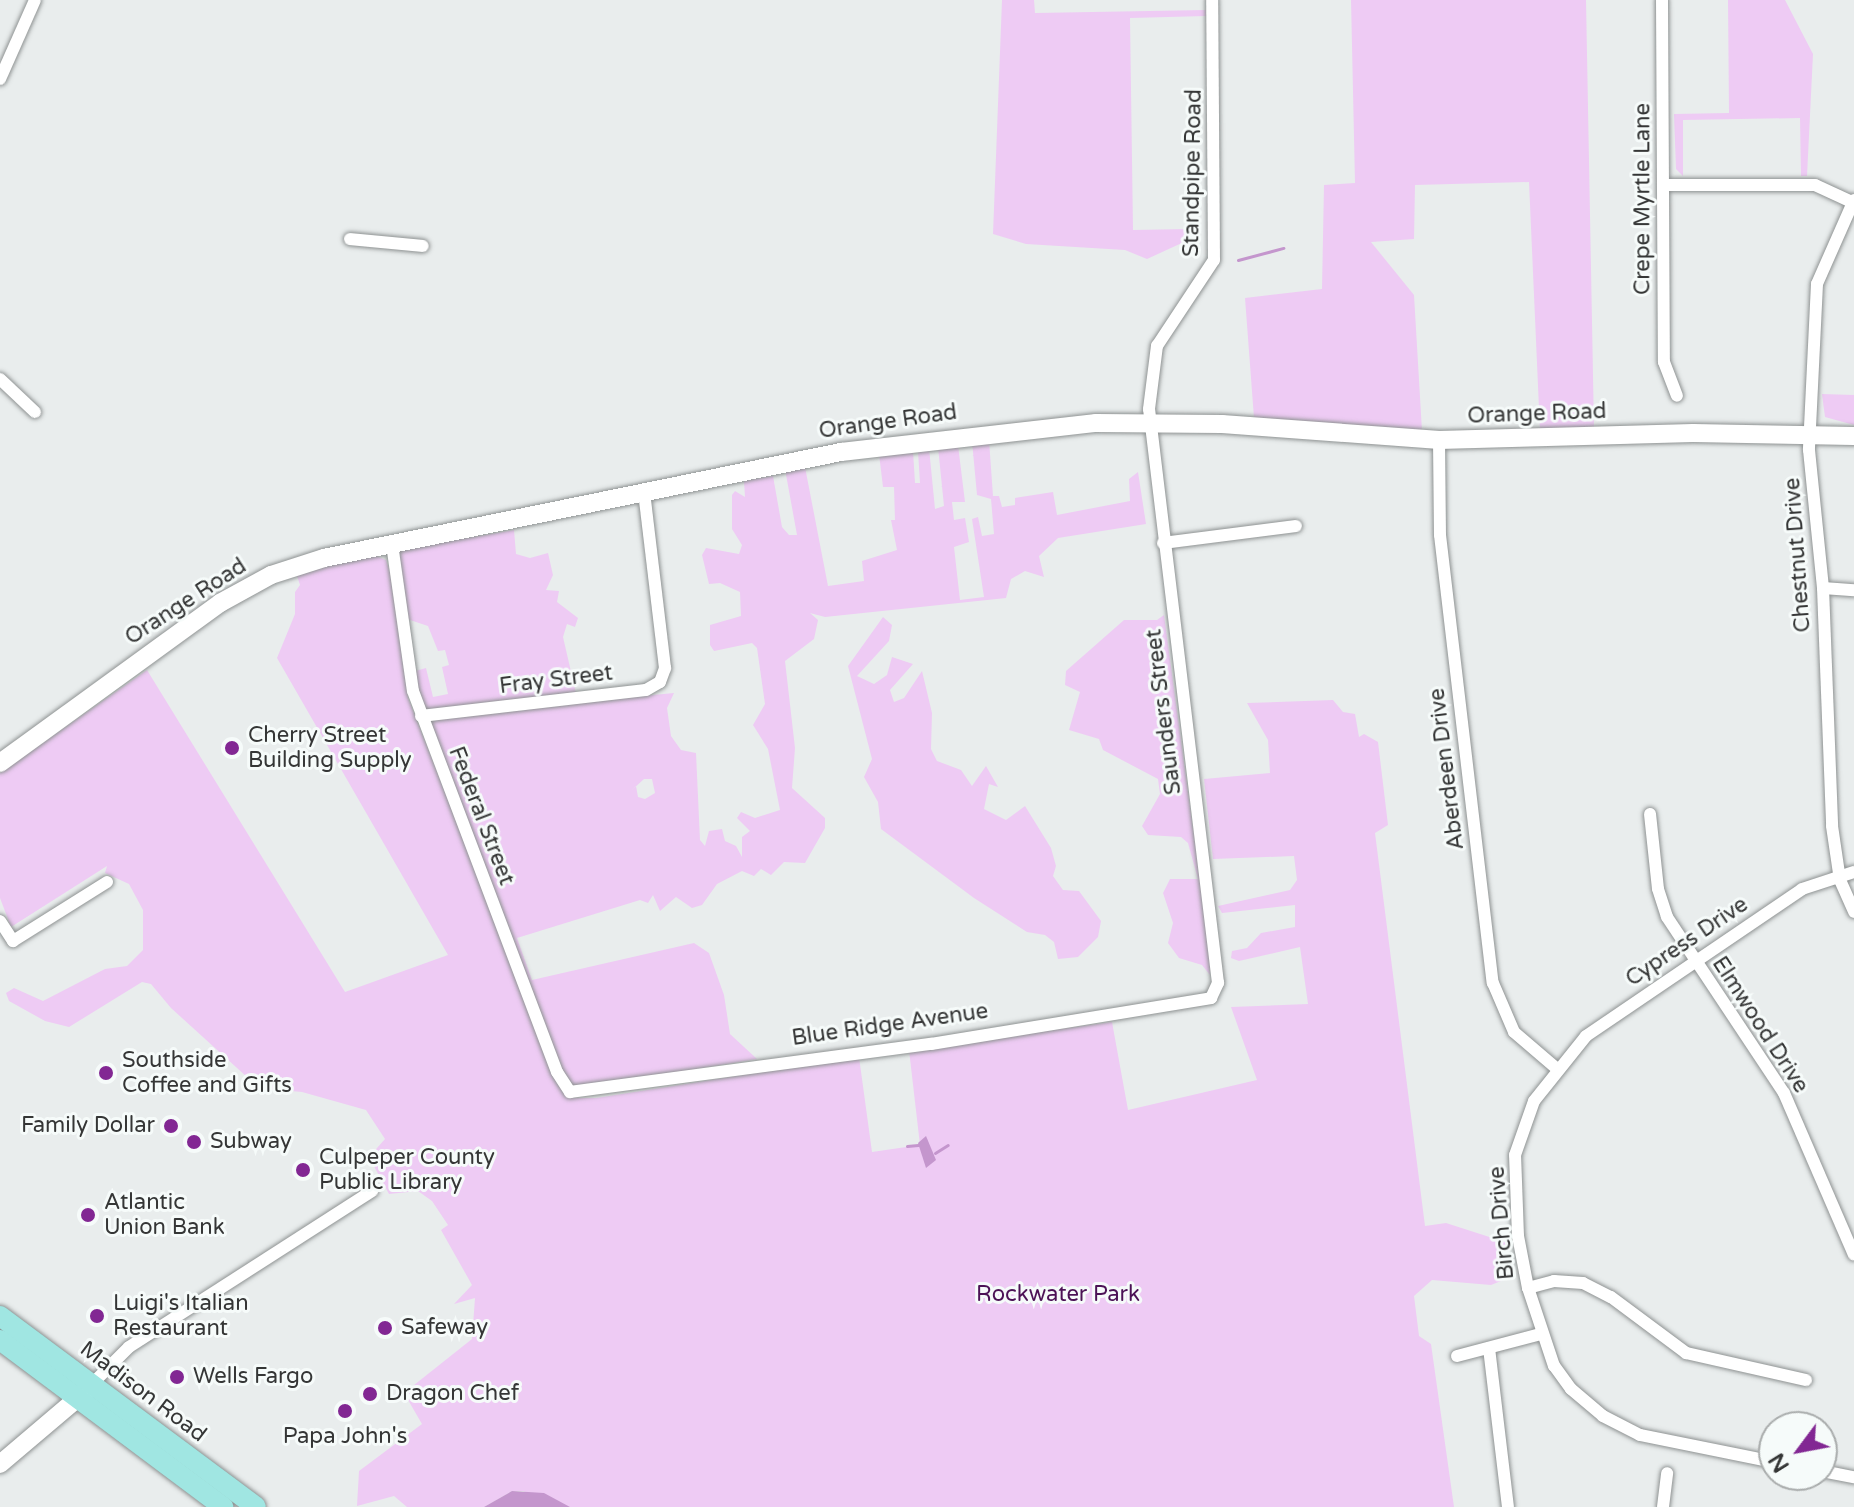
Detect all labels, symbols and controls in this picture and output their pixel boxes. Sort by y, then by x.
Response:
street label: Standpipe Road [1178,89,1208,257]
street label: Crepe Myrtle Lane [1630,103,1656,295]
street label: Orange Road [1467,398,1607,430]
street label: Orange Road [817,399,959,445]
street label: Chestnut Drive [1779,477,1817,633]
street label: Orange Road [120,553,252,651]
street label: Saunders Street [1141,628,1187,796]
street label: Fray Street [498,660,614,700]
street label: Aberdeen Drive [1424,687,1470,851]
place label: Cherry Street Building Supply [248,722,412,774]
marker: Cherry Street Building Supply [223,739,241,757]
street label: Federal Street [442,743,520,889]
street label: Cypress Drive [1621,892,1753,992]
street label: Elmwood Drive [1706,952,1814,1098]
street label: Blue Ridge Avenue [790,998,990,1052]
place label: Southside Coffee and Gifts [122,1047,292,1098]
marker: Southside Coffee and Gifts [97,1064,115,1082]
place label: Family Dollar [21,1113,155,1139]
marker: Family Dollar [162,1117,180,1135]
place label: Subway [210,1129,292,1155]
marker: Subway [185,1133,203,1151]
place label: Culpeper County Public Library [319,1144,495,1196]
marker: Culpeper County Public Library [294,1161,312,1179]
street label: Birch Drive [1484,1165,1520,1281]
place label: Atlantic Union Bank [104,1189,225,1240]
marker: Atlantic Union Bank [79,1206,97,1224]
park label: Rockwater Park [976,1282,1140,1308]
place label: Luigi's Italian Restaurant [113,1290,249,1342]
marker: Luigi's Italian Restaurant [88,1307,106,1325]
place label: Safeway [401,1315,488,1341]
marker: Safeway [376,1319,394,1337]
street label: Madison Road [75,1336,211,1448]
place label: Wells Fargo [193,1364,313,1390]
marker: Wells Fargo [168,1368,186,1386]
place label: Dragon Chef [386,1381,519,1407]
marker: Dragon Chef [361,1385,379,1403]
marker: Papa John's [336,1402,354,1420]
north arrow [1758,1411,1838,1491]
place label: Papa John's [283,1424,407,1450]
text: N [1764,1448,1795,1477]

